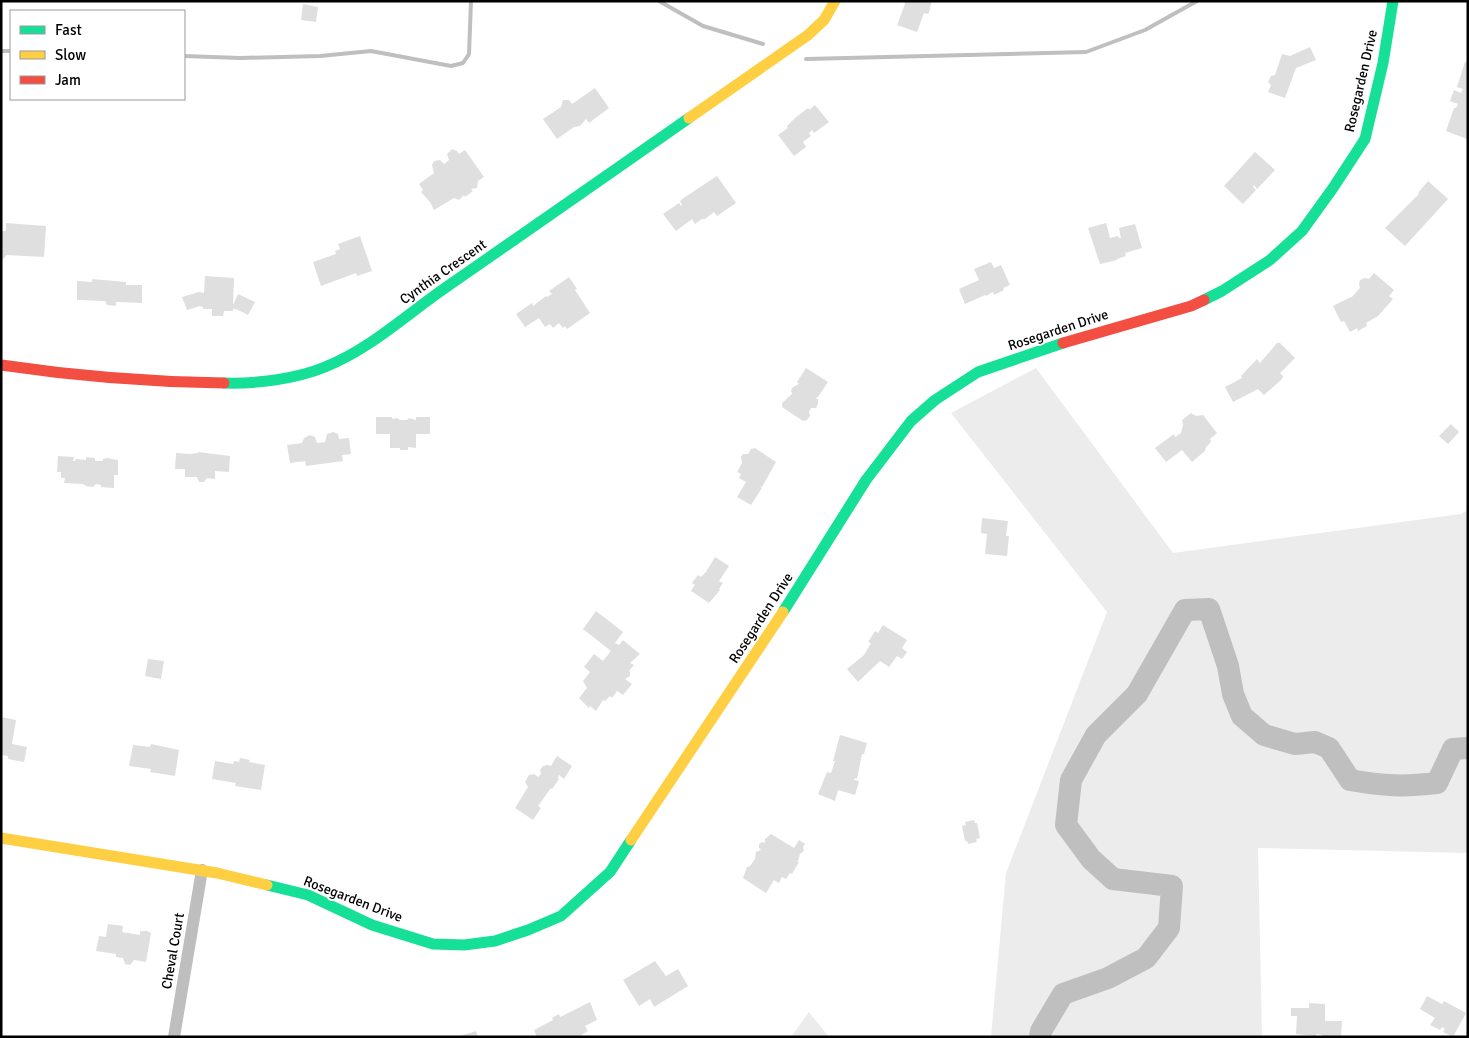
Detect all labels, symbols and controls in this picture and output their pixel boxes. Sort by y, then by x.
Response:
legend [10,10,185,100]
text: Fast [55,21,82,39]
street label: Rosegarden Drive [1341,28,1381,134]
text: Slow [55,46,86,64]
text: Jam [55,71,81,89]
street label: Cynthia Crescent [396,236,490,308]
street label: Rosegarden Drive [1006,306,1110,354]
street label: Rosegarden Drive [725,570,797,666]
street label: Rosegarden Drive [301,872,405,926]
street label: Cheval Court [158,911,188,990]

